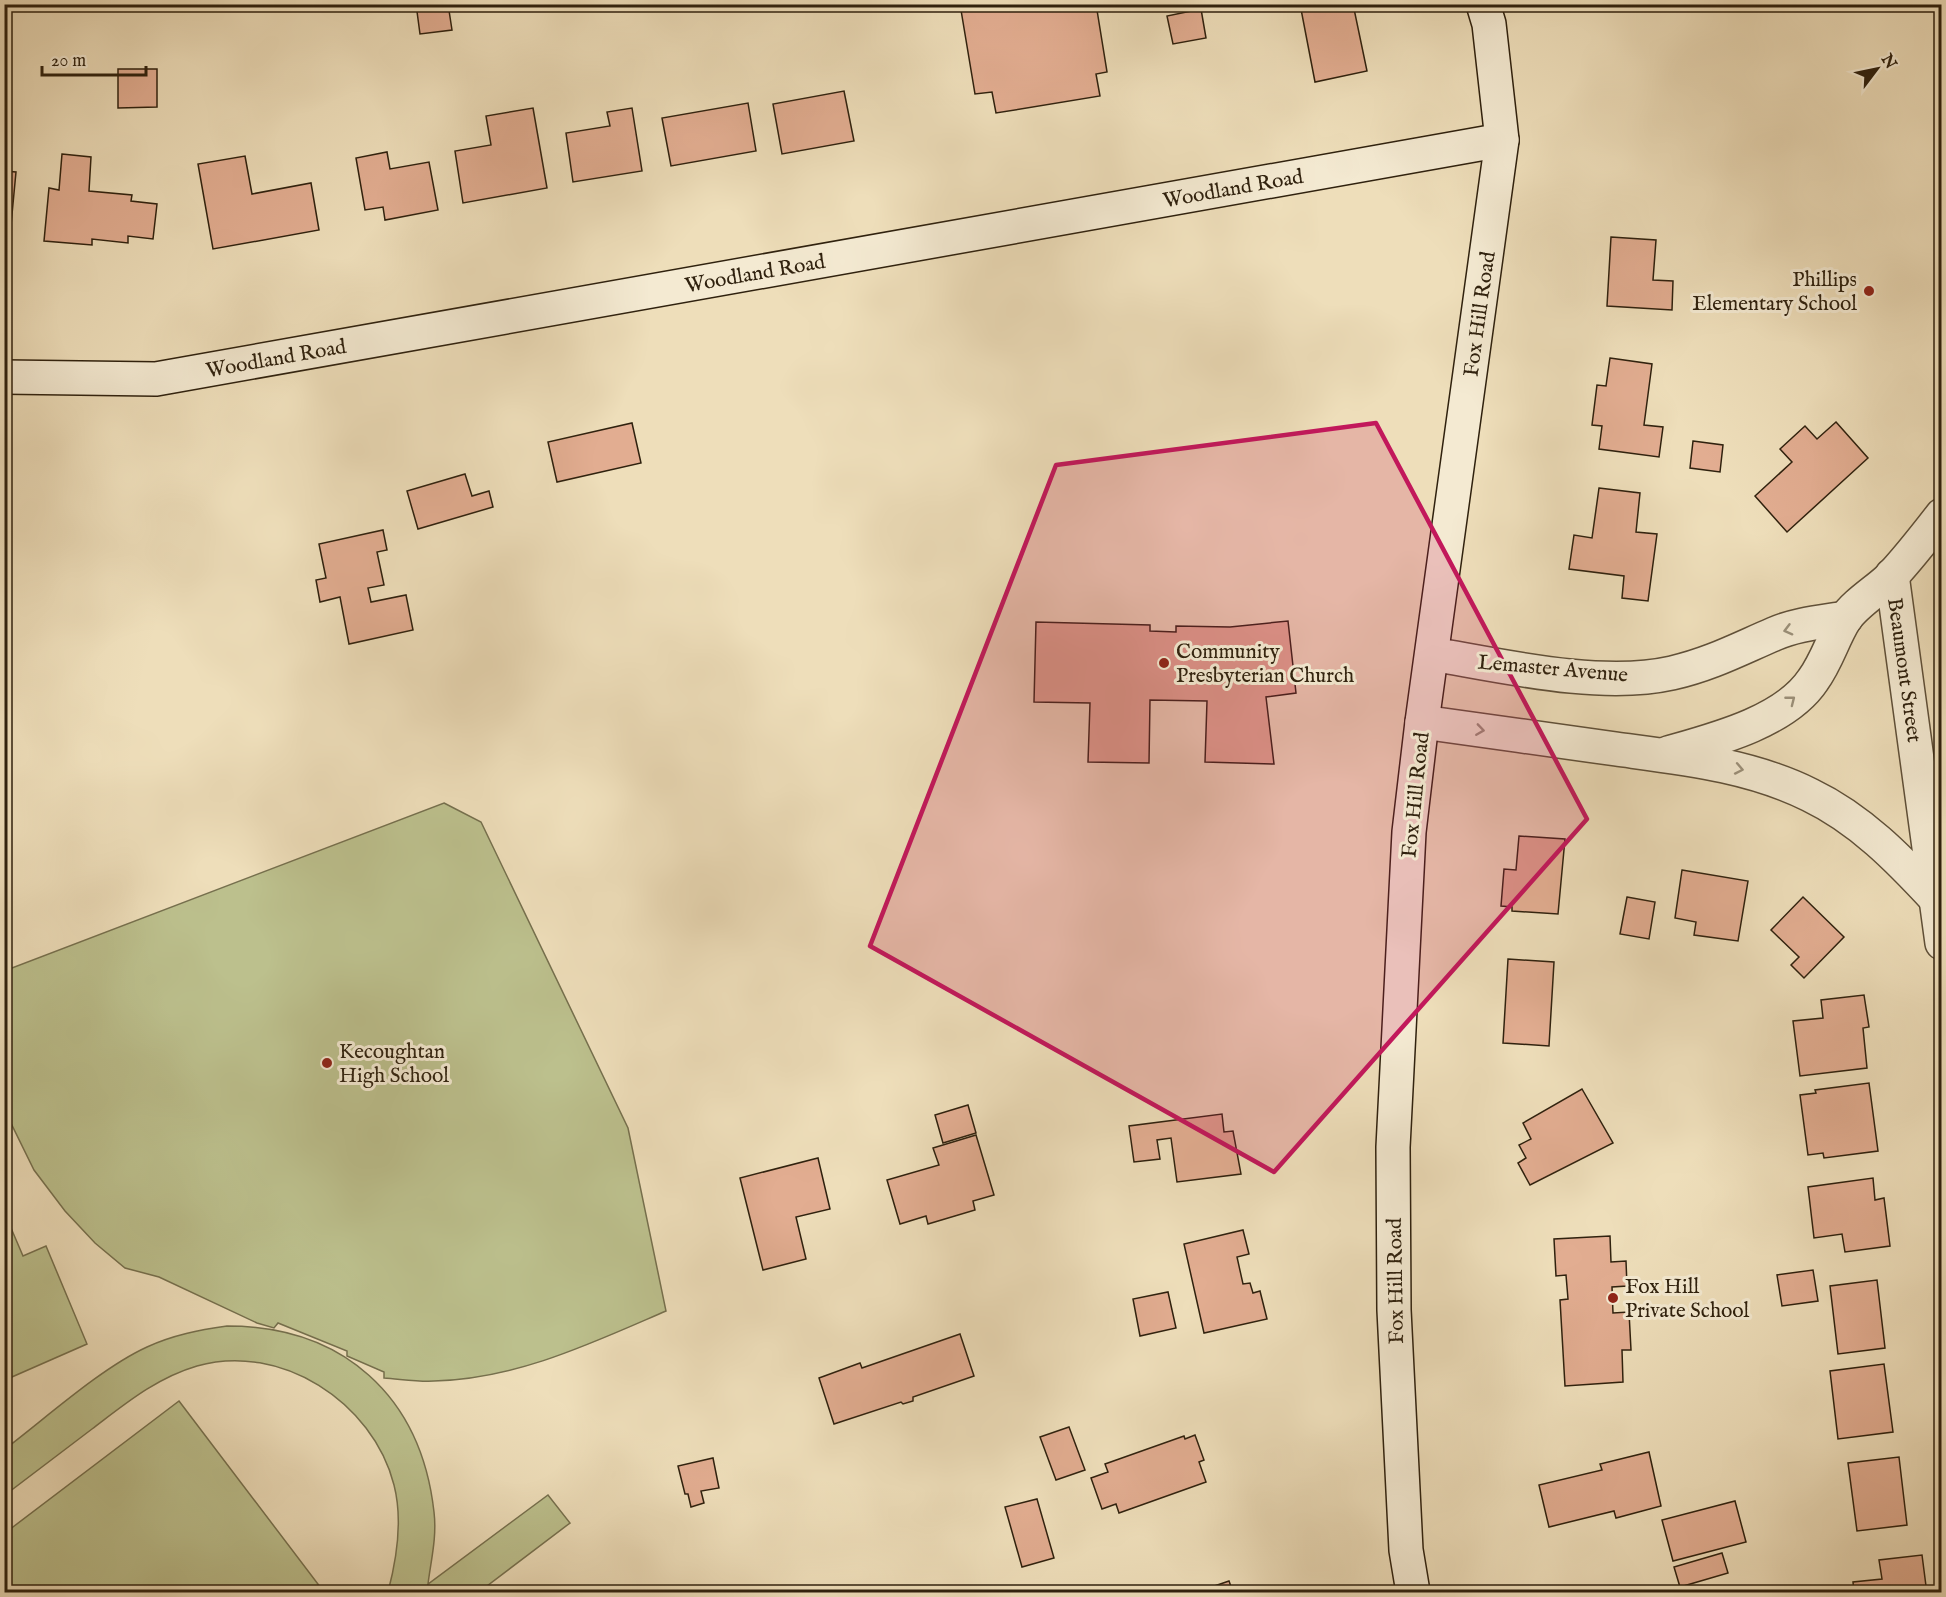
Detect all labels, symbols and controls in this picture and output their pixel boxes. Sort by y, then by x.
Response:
scale bar [42,39,146,77]
north arrow [1847,39,1907,99]
text: 20 m [51,50,86,73]
text: N [1875,50,1900,73]
street label: Woodland Road [1161,164,1306,215]
street label: Woodland Road [683,249,828,300]
street label: Fox Hill Road [1458,249,1503,379]
place label: Phillips Elementary School [1692,267,1857,318]
marker: Phillips Elementary School [1862,284,1876,298]
street label: Woodland Road [204,334,349,385]
street label: Beaumont Street [1880,596,1927,744]
one-way arrow [1783,622,1793,635]
place label: Community Presbyterian Church [1176,639,1354,690]
street label: Lemaster Avenue [1477,649,1629,690]
marker: Community Presbyterian Church [1157,656,1171,670]
one-way arrow [1784,697,1795,708]
one-way arrow [1475,723,1484,735]
street label: Fox Hill Road [1396,730,1437,859]
one-way arrow [1734,762,1744,775]
place label: Kecoughtan High School [339,1039,449,1090]
marker: Kecoughtan High School [320,1056,334,1070]
street label: Fox Hill Road [1382,1217,1411,1344]
place label: Fox Hill Private School [1625,1274,1750,1325]
marker: Fox Hill Private School [1606,1291,1620,1305]

